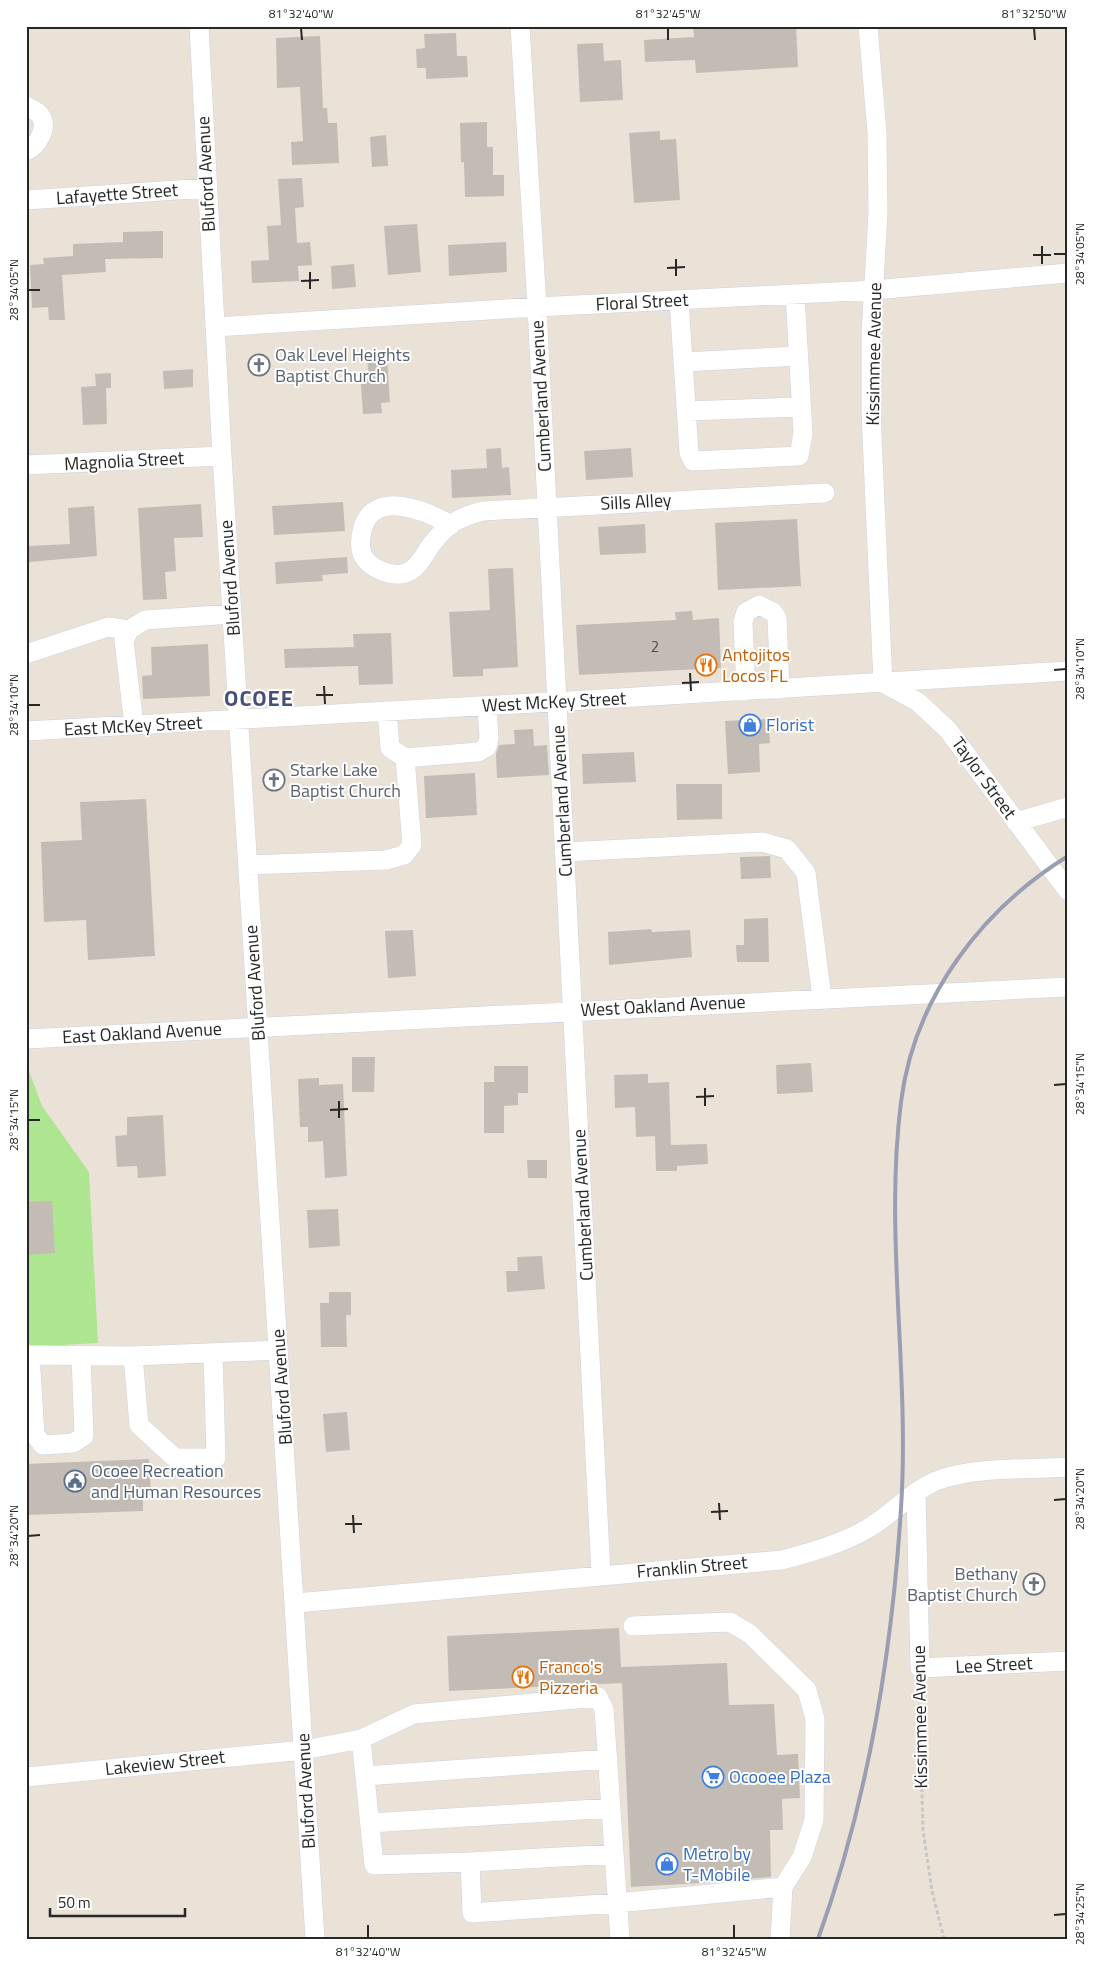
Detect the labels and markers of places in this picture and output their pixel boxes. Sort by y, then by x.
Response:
place label: Oak Level Heights Baptist Church [275,341,410,389]
church icon: Oak Level Heights Baptist Church [247,353,271,377]
place label: Antojitos Locos FL [722,641,790,689]
restaurant icon: Antojitos Locos FL [694,653,718,677]
place label: Florist [766,711,815,738]
shop icon: Florist [738,713,762,737]
place label: Starke Lake Baptist Church [290,756,401,804]
church icon: Starke Lake Baptist Church [262,768,286,792]
place label: Ocoee Recreation and Human Resources [91,1457,261,1505]
public building icon: Ocoee Recreation and Human Resources [63,1469,87,1493]
place label: Bethany Baptist Church [907,1560,1018,1608]
church icon: Bethany Baptist Church [1022,1572,1046,1596]
place label: Franco's Pizzeria [539,1653,602,1701]
restaurant icon: Franco's Pizzeria [511,1665,535,1689]
place label: Ocooee Plaza [729,1763,831,1790]
supermarket icon: Ocooee Plaza [701,1765,725,1789]
place label: Metro by T-Mobile [683,1840,751,1888]
shop icon: Metro by T-Mobile [655,1852,679,1876]

